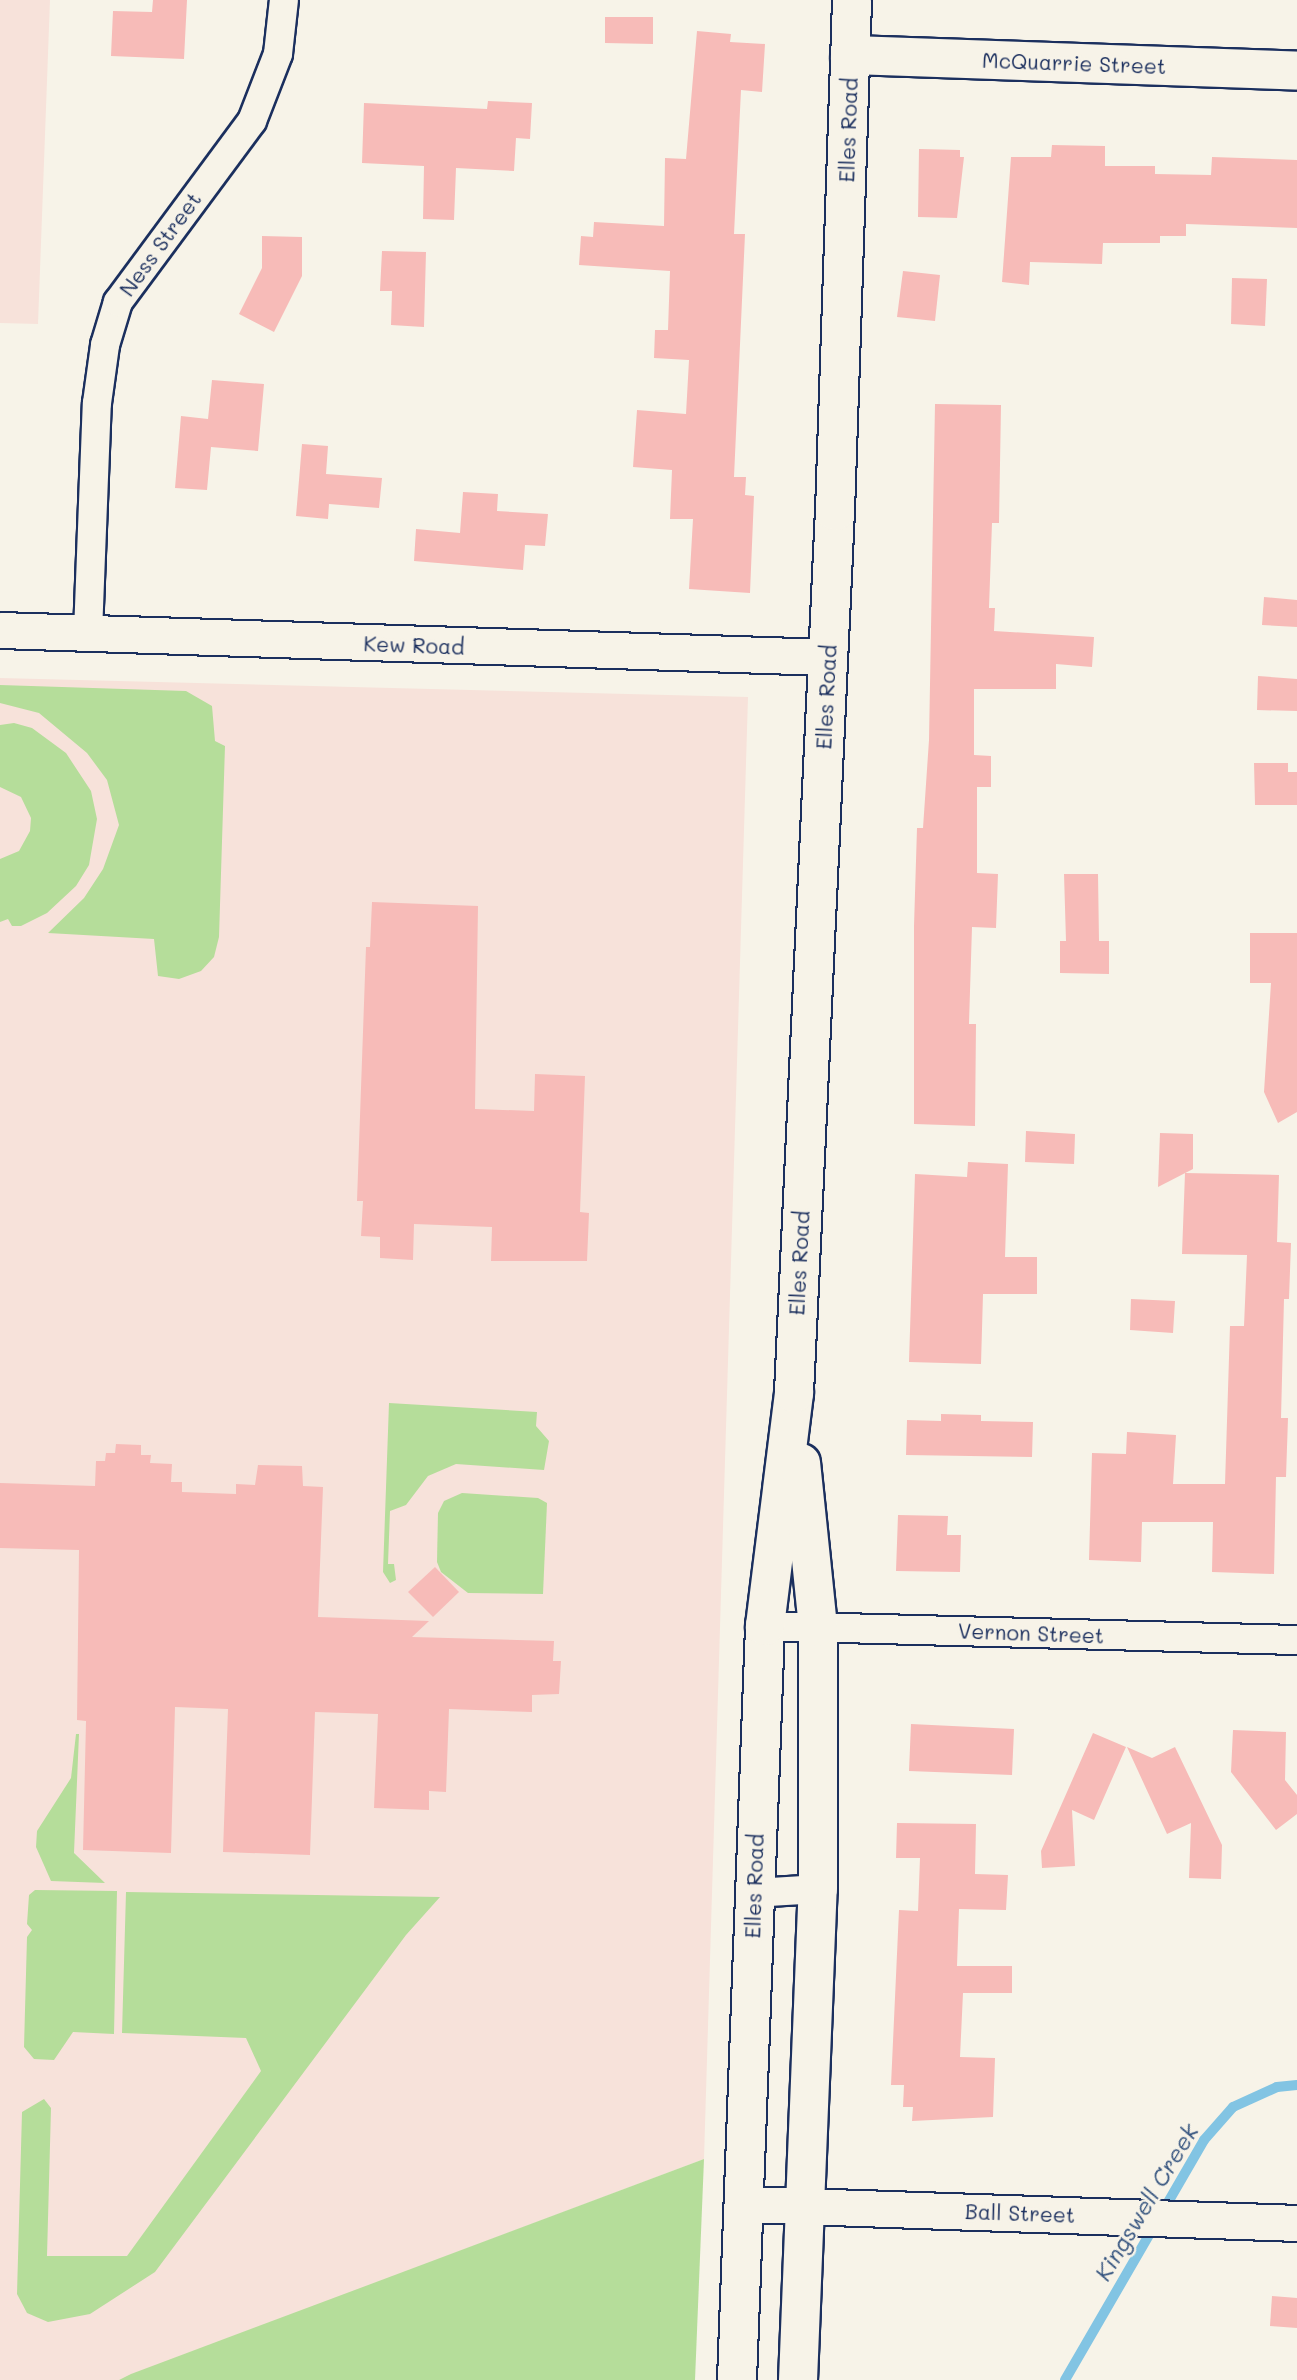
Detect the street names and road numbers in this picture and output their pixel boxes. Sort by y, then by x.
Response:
street label: McQuarrie Street [982,47,1166,79]
street label: Elles Road [834,77,862,183]
street label: Ness Street [114,187,206,301]
street label: Kew Road [363,631,465,659]
street label: Elles Road [811,644,841,750]
street label: Elles Road [784,1210,814,1316]
street label: Vernon Street [957,1618,1105,1648]
street label: Elles Road [740,1833,768,1939]
street label: Ball Street [964,2198,1076,2228]

